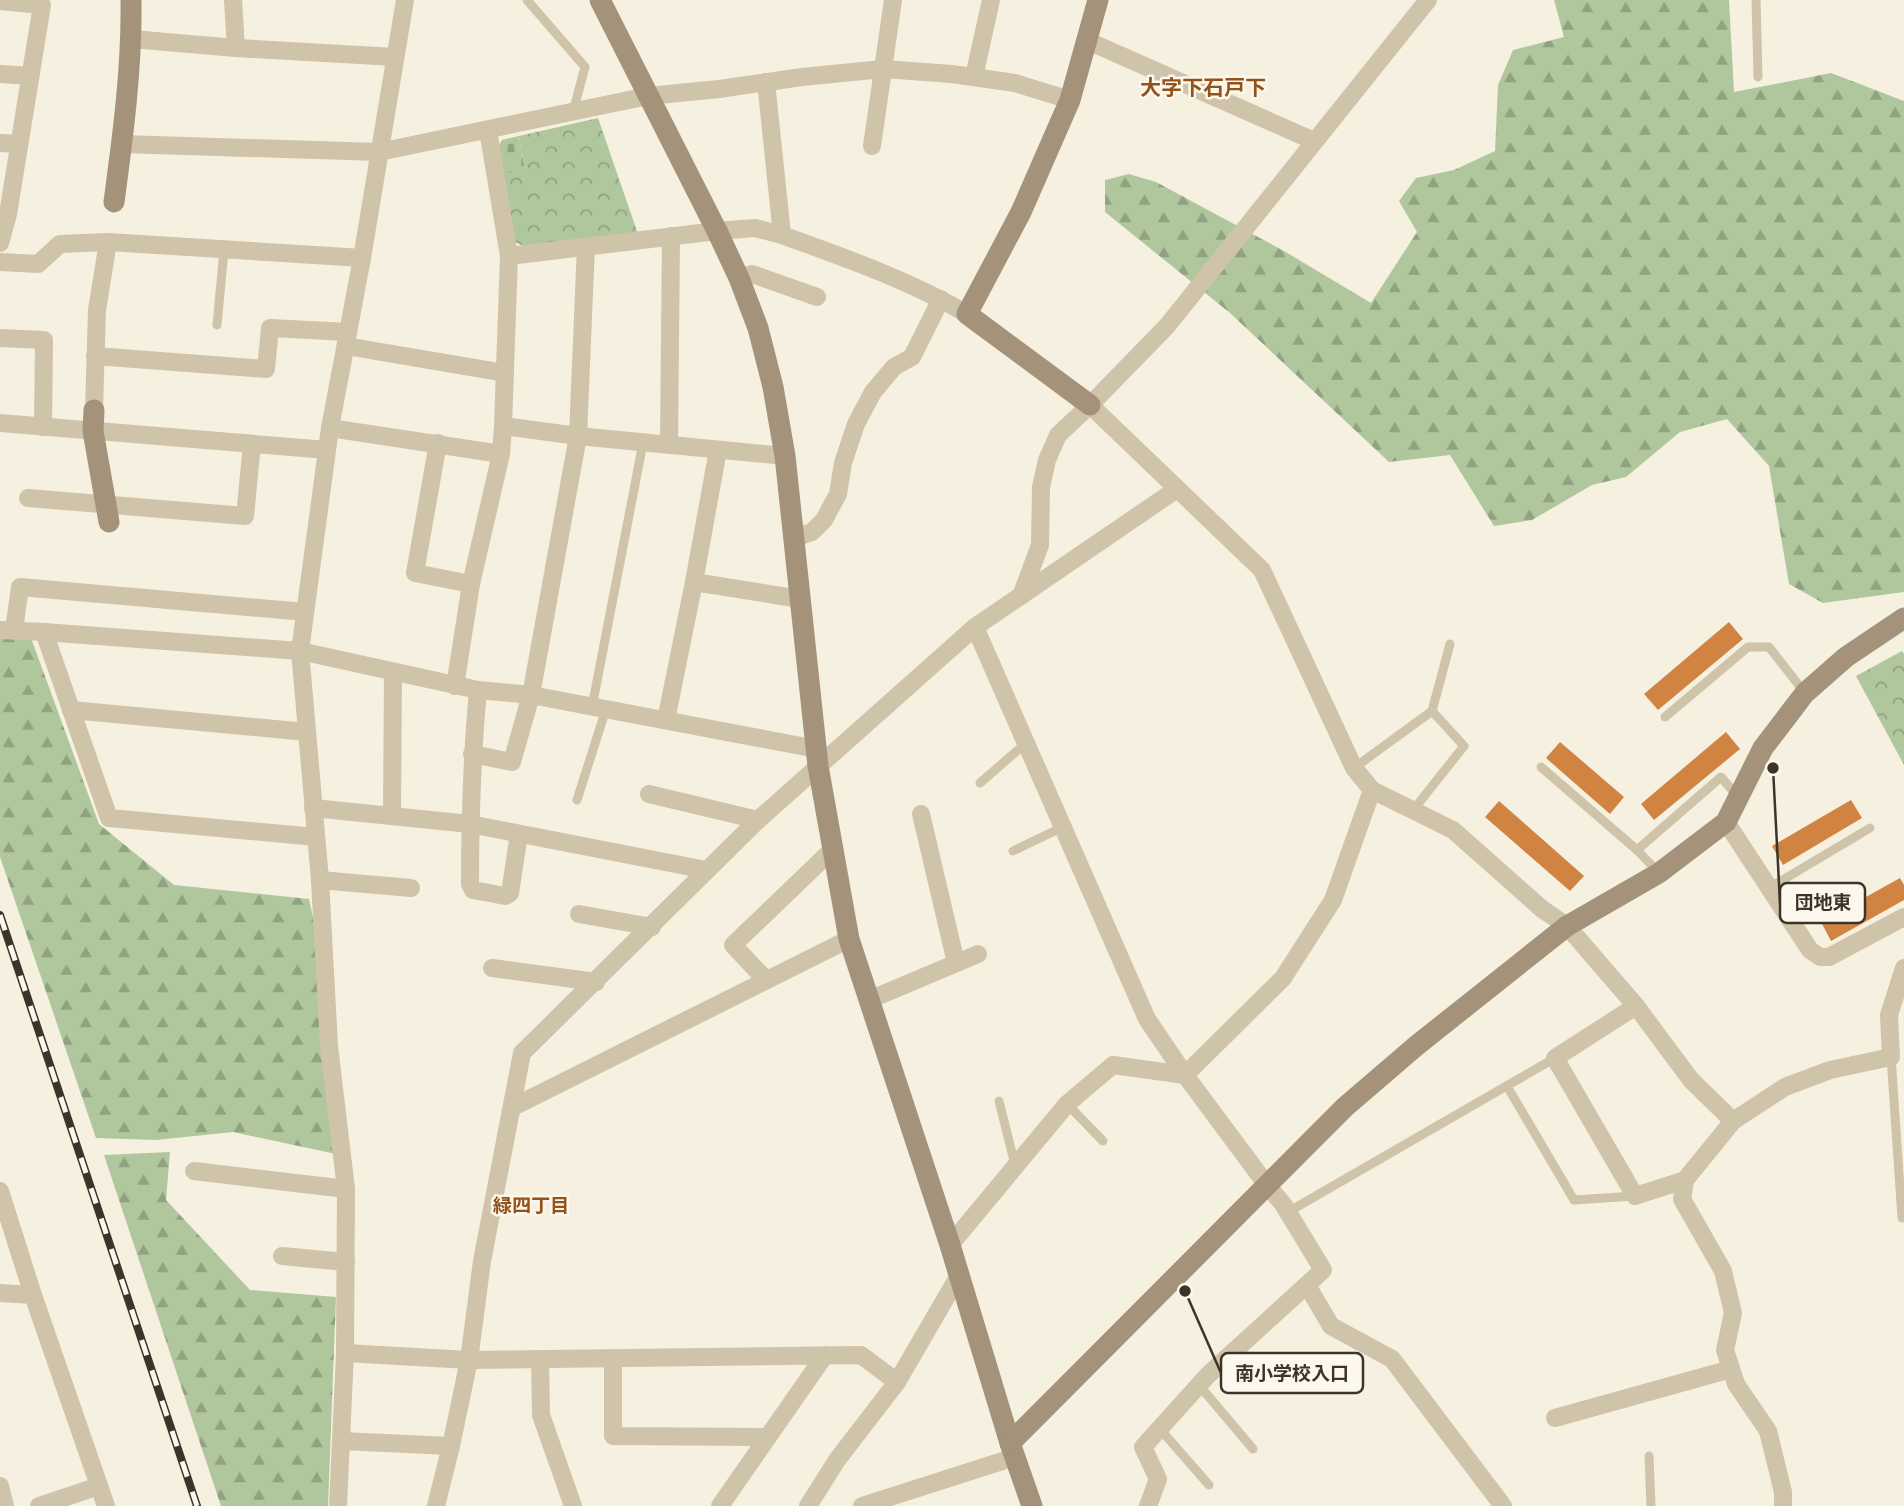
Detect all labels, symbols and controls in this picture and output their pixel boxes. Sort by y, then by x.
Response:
district label: 大字下石戸下 [1140,75,1266,100]
callout: 団地東 [1780,883,1865,923]
text: 団地東 [1794,891,1852,914]
district label: 緑四丁目 [493,1194,569,1217]
callout: 南小学校入口 [1221,1353,1363,1393]
text: 南小学校入口 [1235,1362,1349,1385]

